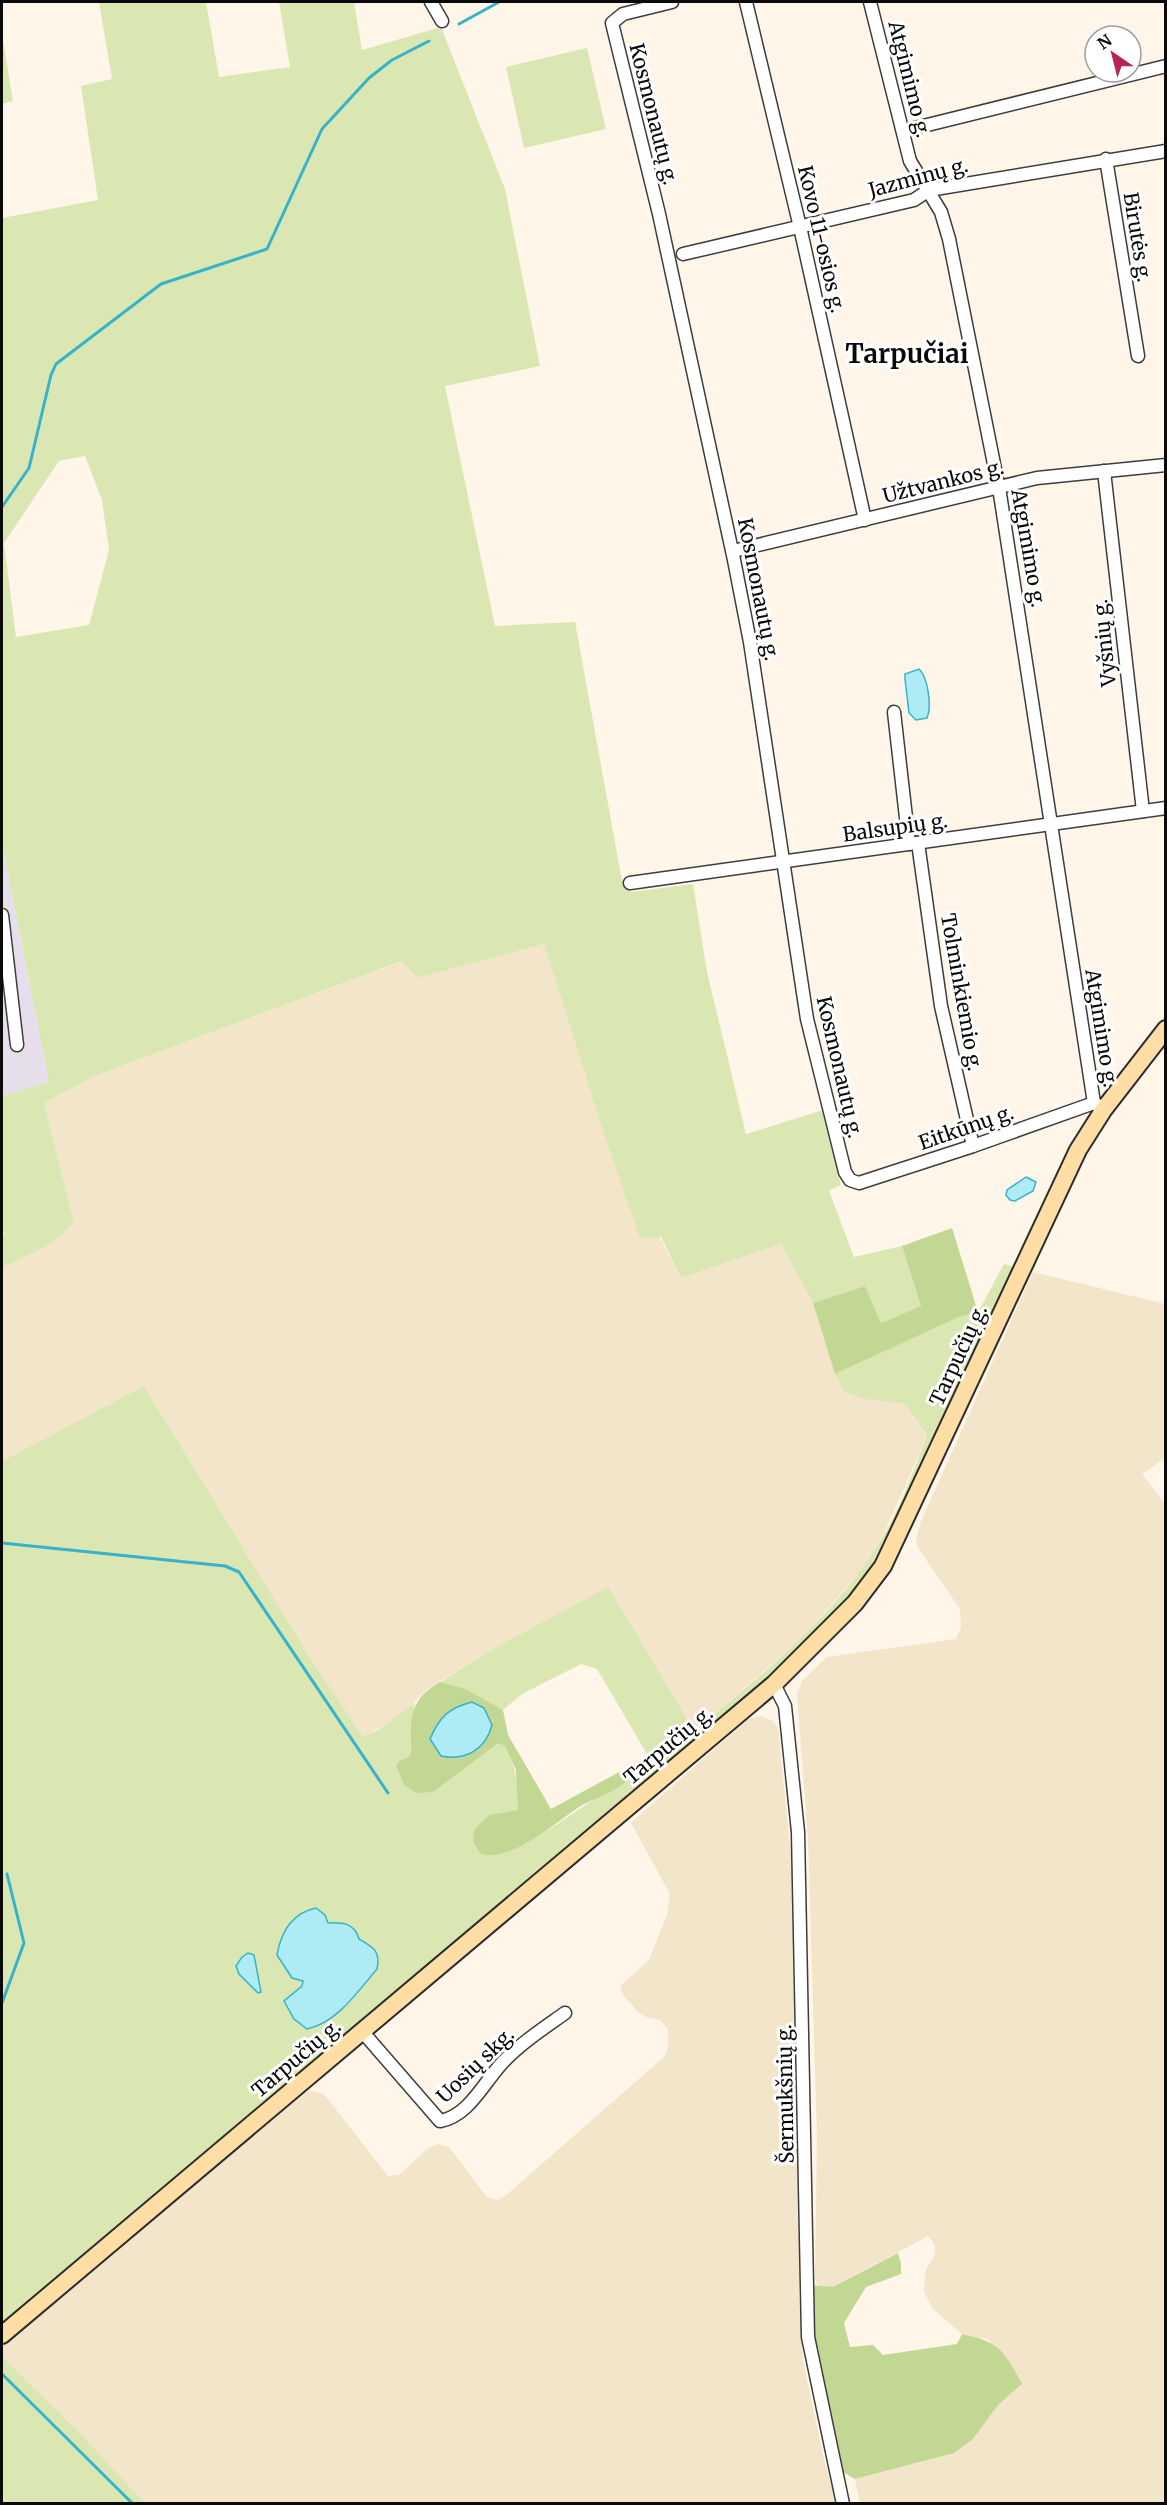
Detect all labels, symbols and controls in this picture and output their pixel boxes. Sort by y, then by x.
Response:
street label: Atgimimo g. [883,17,937,140]
north arrow [1083,24,1143,84]
text: N [1093,30,1116,54]
street label: Kosmonautų g. [624,41,684,187]
street label: Jazminų g. [865,152,970,203]
street label: Kovo 11-osios g. [793,163,851,315]
street label: Birutės g. [1119,190,1157,284]
district label: Tarpučiai [845,337,969,370]
street label: Užtvankos g. [880,454,1006,508]
street label: Atgimimo g. [1006,486,1052,609]
street label: Kosmonautų g. [733,516,785,662]
street label: Vyšnių g. [1087,598,1121,689]
street label: Balsupių g. [841,807,949,847]
street label: Tolminkiemio g. [936,911,988,1073]
street label: Atgimimo g. [1080,966,1124,1089]
street label: Kosmonautų g. [812,994,868,1140]
street label: Eitkūnų g. [915,1099,1017,1155]
street label: Tarpučių g. [924,1301,992,1409]
street label: Tarpučių g. [618,1701,718,1789]
street label: Tarpučių g. [246,2014,346,2102]
street label: Uosių skg. [431,2022,519,2108]
street label: Šermukšnių g. [770,2024,799,2164]

